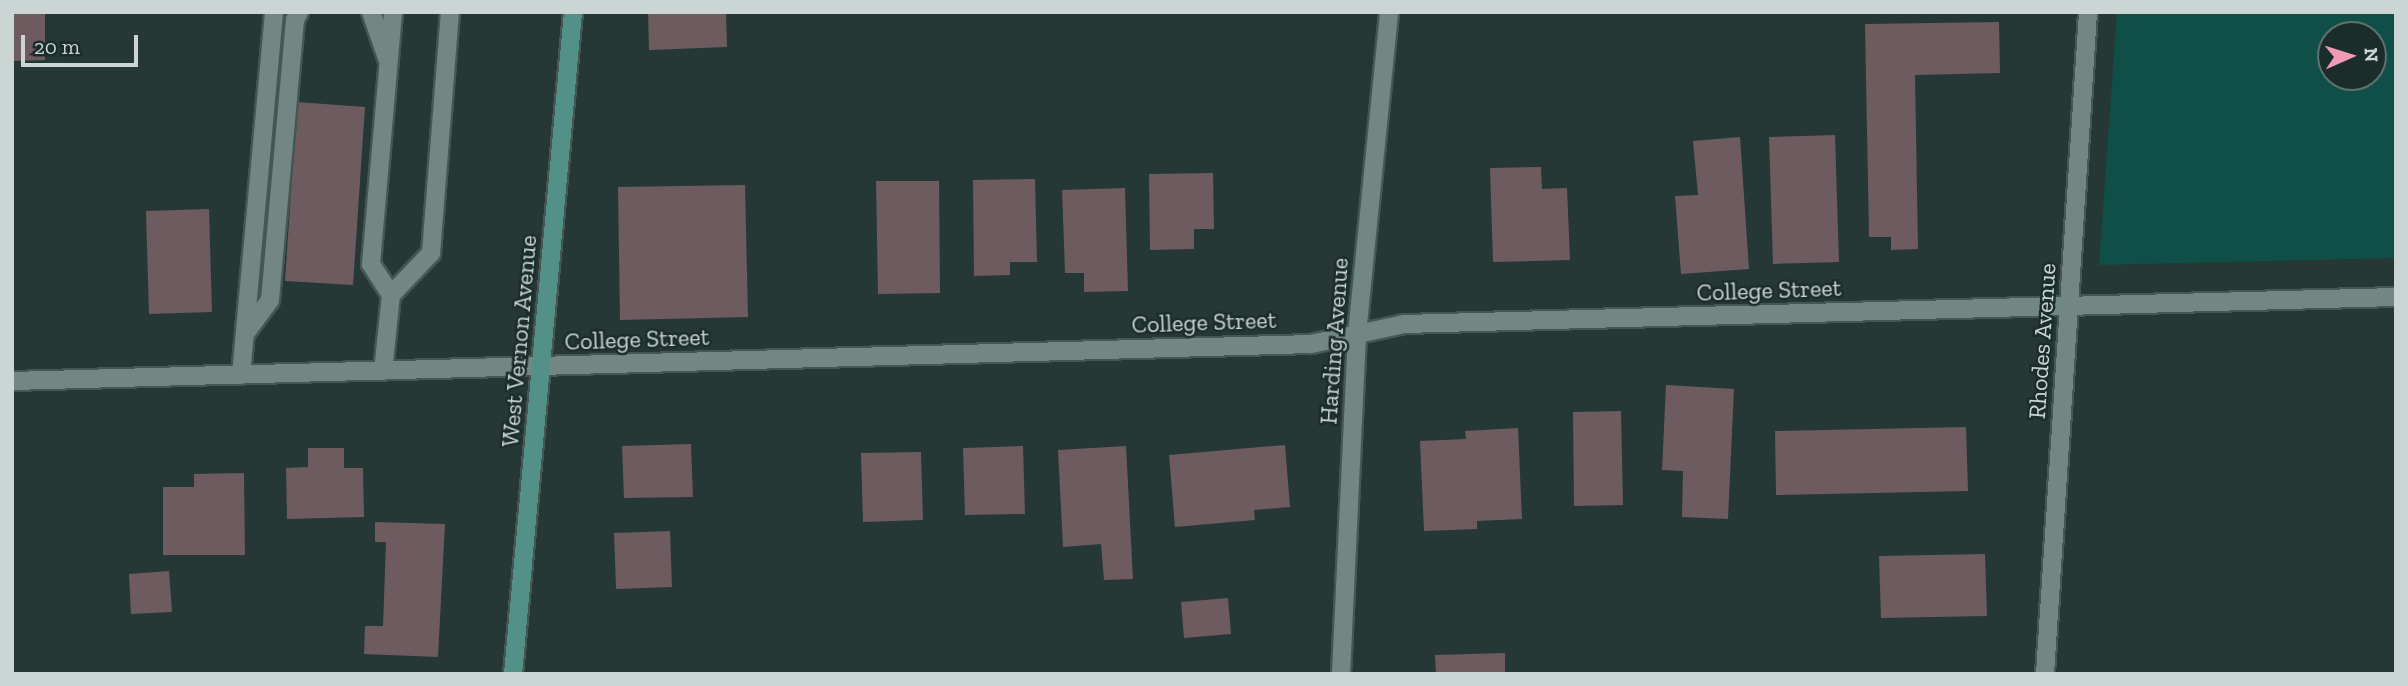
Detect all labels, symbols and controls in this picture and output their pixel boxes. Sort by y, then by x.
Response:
scale bar [24,21,142,65]
north arrow [2317,21,2387,91]
text: 20 m [34,34,80,59]
text: N [2360,47,2383,63]
street label: West Vernon Avenue [495,233,543,449]
street label: Harding Avenue [1314,256,1354,426]
street label: Rhodes Avenue [2022,262,2062,420]
street label: College Street [1696,273,1842,307]
street label: College Street [1131,305,1277,339]
street label: College Street [564,322,710,356]

